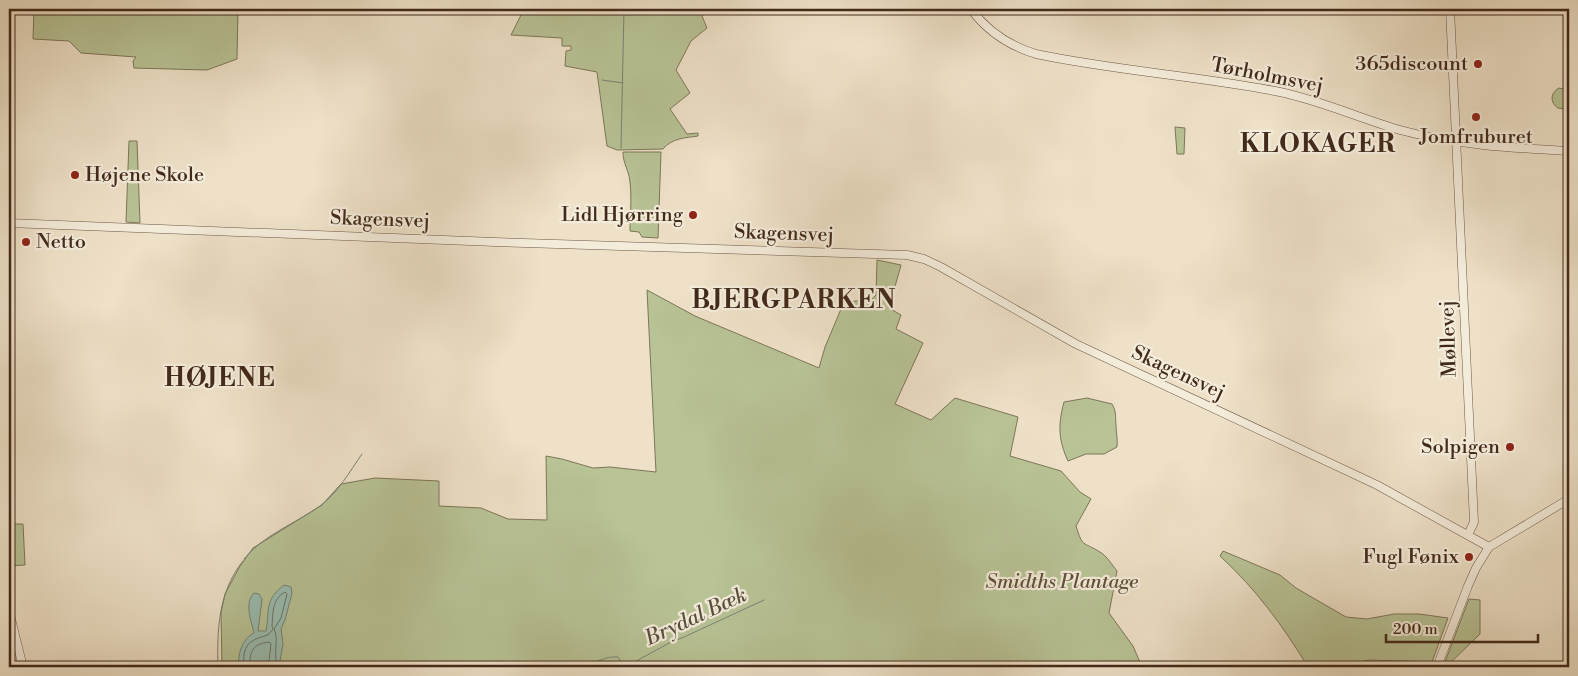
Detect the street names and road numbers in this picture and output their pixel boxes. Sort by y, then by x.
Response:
street label: Tørholmsvej [1209,53,1325,99]
street label: Skagensvej [329,206,431,234]
street label: Skagensvej [733,220,835,248]
street label: Møllevej [1435,300,1463,378]
street label: Skagensvej [1127,340,1229,406]

